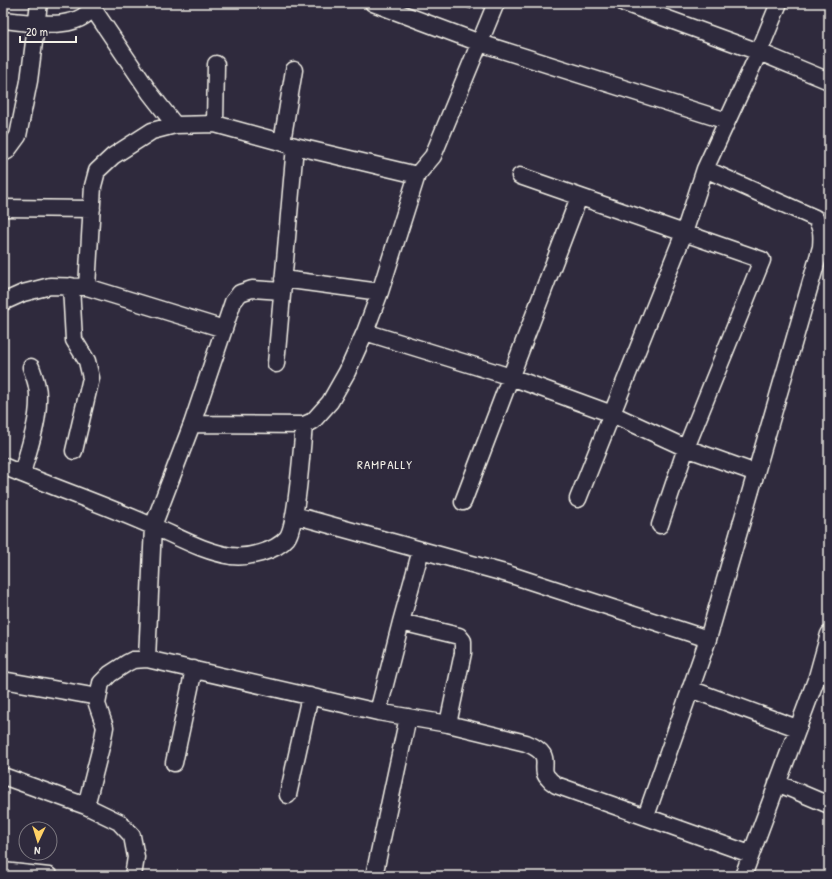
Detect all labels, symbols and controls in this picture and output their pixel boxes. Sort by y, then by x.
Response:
scale bar [20,18,76,44]
text: 20 m [26,23,48,40]
district label: RAMPALLY [357,455,413,473]
north arrow [18,821,58,861]
text: N [34,844,41,858]

